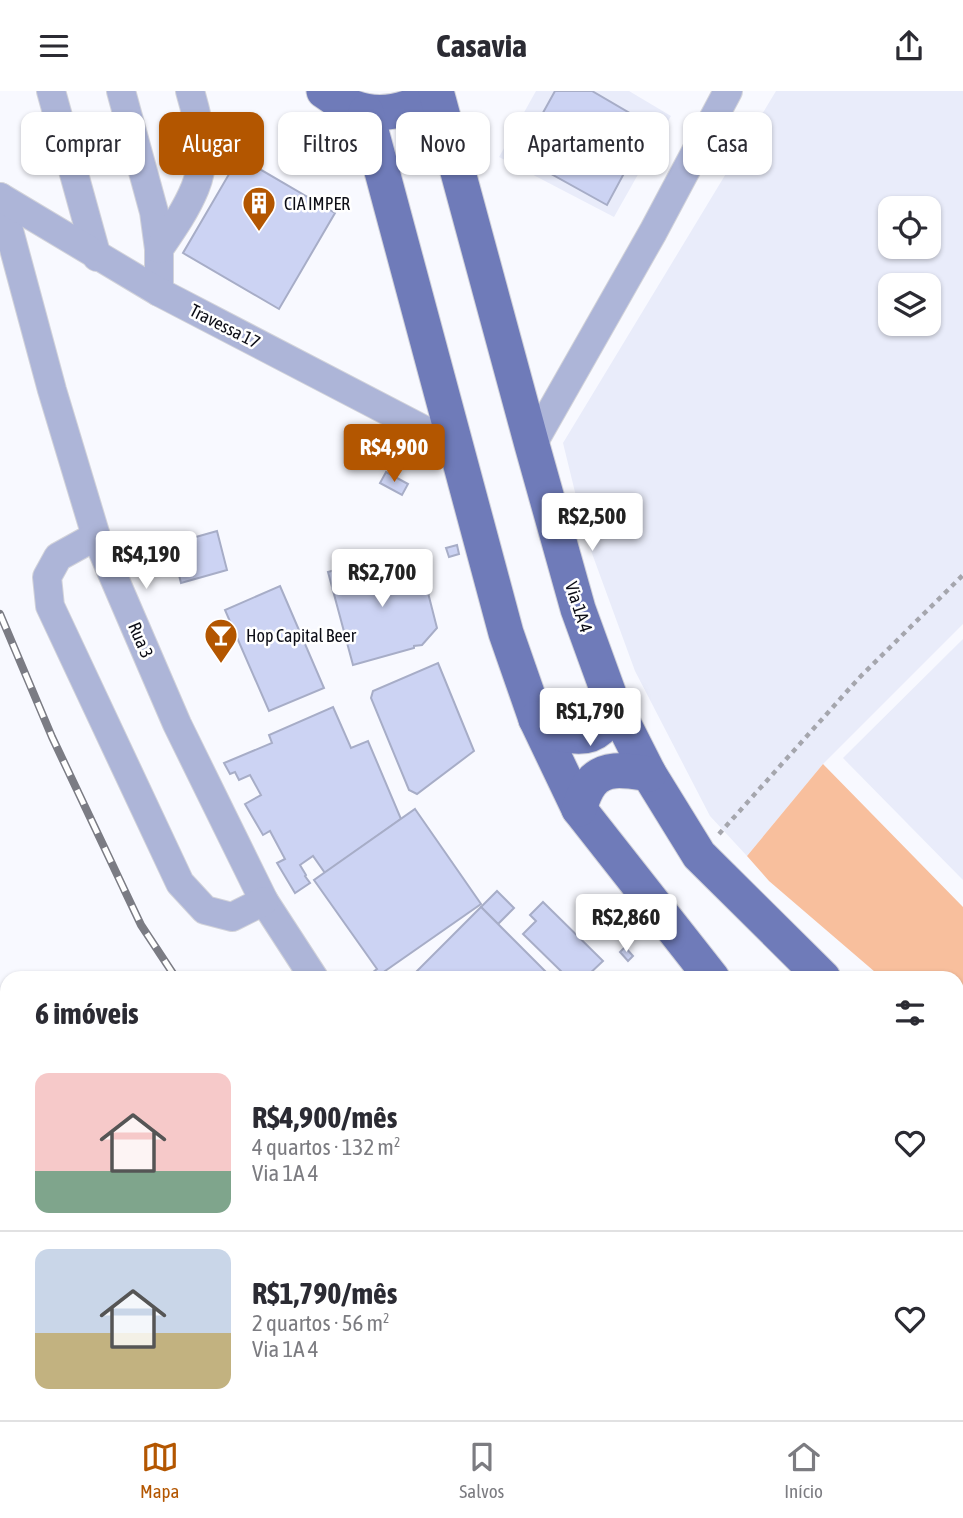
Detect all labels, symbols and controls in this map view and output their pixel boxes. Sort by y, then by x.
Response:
icon: menu [35,27,73,65]
text: Casavia [436,27,527,64]
icon: share [890,27,928,65]
chip: Comprar [21,112,145,175]
chip: Alugar [159,112,264,175]
chip: Filtros [278,112,382,175]
chip: Novo [396,112,490,175]
chip: Apartamento [504,112,669,175]
chip: Casa [683,112,772,175]
building icon: CIA IMPER [240,184,278,233]
place label: CIA IMPER [284,193,350,214]
map controls [878,196,941,336]
button: locate [878,196,941,259]
button: layers [878,273,941,336]
street label: Travessa 17 [186,299,264,353]
pin: R$4,900 [329,425,459,484]
text: R$4,900 [360,434,428,460]
pin: R$2,500 [527,493,657,553]
text: R$2,500 [558,503,626,529]
pin: R$4,190 [81,531,211,591]
text: R$4,190 [112,541,180,567]
pin: R$2,700 [317,549,447,609]
text: R$2,700 [348,559,416,585]
street label: Via 1A 4 [561,579,597,635]
bar icon: Hop Capital Beer [202,616,240,665]
street label: Rua 3 [124,619,158,661]
place label: Hop Capital Beer [246,625,357,646]
pin: R$1,790 [525,689,655,748]
text: R$1,790 [556,698,624,724]
pin: R$2,860 [561,895,691,954]
text: R$2,860 [592,904,660,930]
icon: filters [891,994,929,1032]
text: 6 imóveis [35,996,139,1030]
text: R$4,900/mês [252,1100,397,1134]
icon: home [91,1101,175,1185]
icon: heart [891,1124,929,1162]
text: 4 quartos · 132 m² [252,1134,400,1160]
text: Via 1A 4 [252,1160,318,1186]
text: R$1,790/mês [252,1276,397,1310]
icon: home [91,1277,175,1361]
icon: heart [891,1300,929,1338]
text: 2 quartos · 56 m² [252,1310,390,1336]
text: Via 1A 4 [252,1336,318,1362]
tab: Mapa [140,1438,179,1502]
tab: Salvos [459,1438,504,1502]
tab: Início [784,1438,823,1502]

